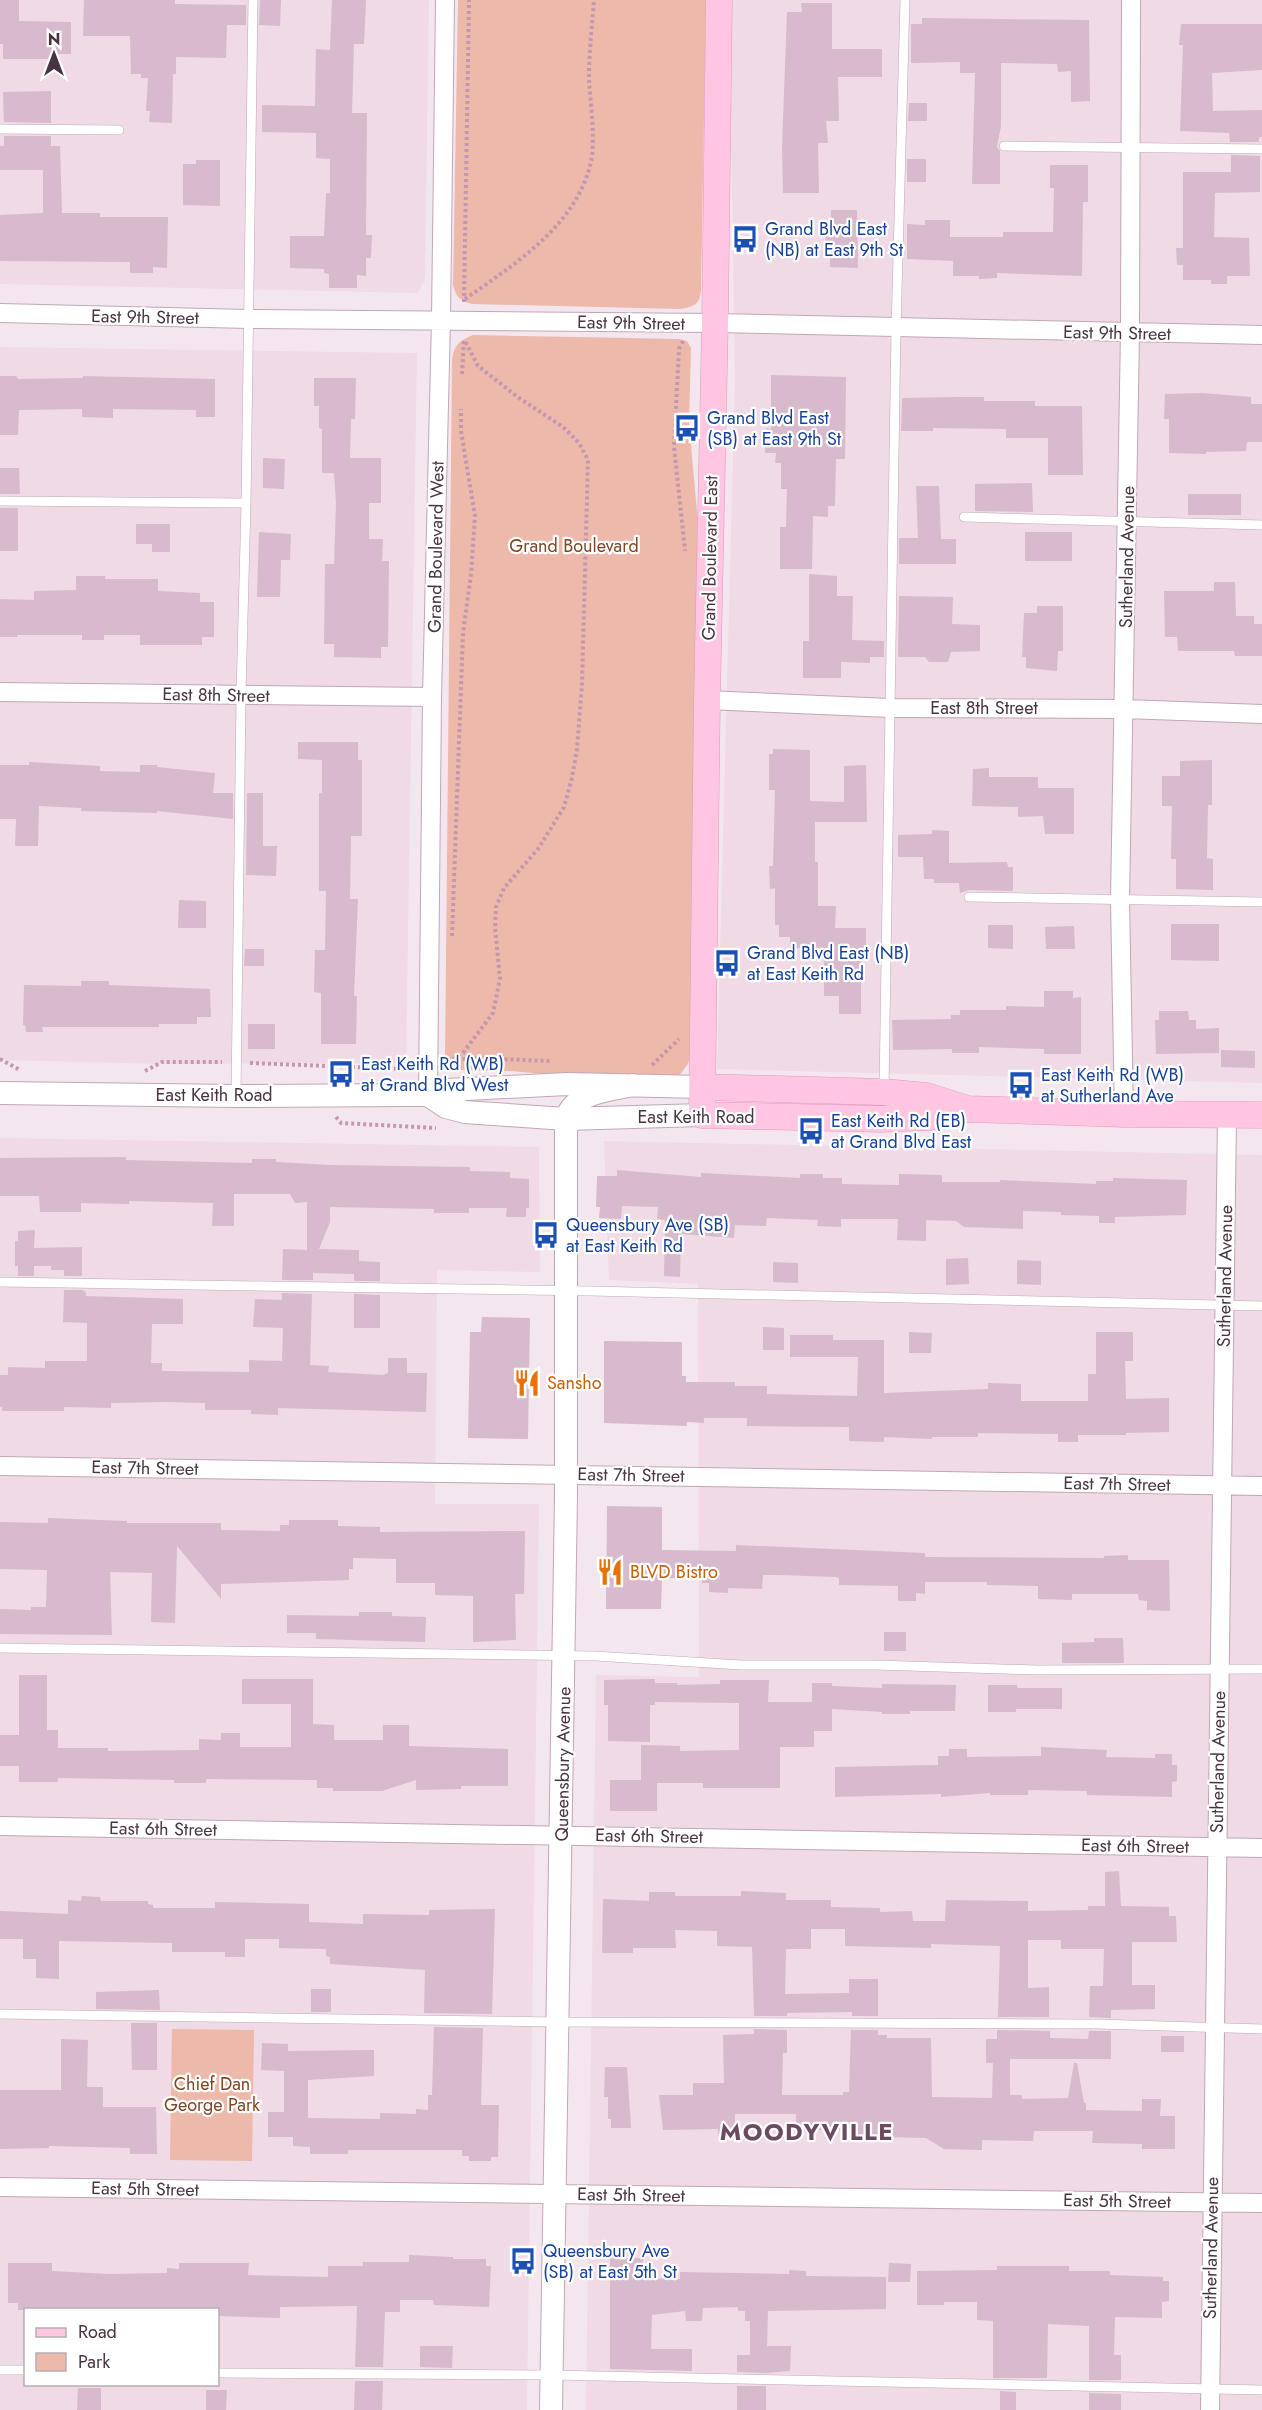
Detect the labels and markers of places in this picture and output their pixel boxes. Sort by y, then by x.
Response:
place label: Grand Blvd East (NB) at East 9th St [765,216,904,263]
bus stop icon: Grand Blvd East (NB) at East 9th St [730,224,760,254]
place label: Grand Blvd East (SB) at East 9th St [707,405,842,452]
bus stop icon: Grand Blvd East (SB) at East 9th St [672,413,702,443]
place label: Grand Blvd East (NB) at East Keith Rd [747,940,909,987]
bus stop icon: Grand Blvd East (NB) at East Keith Rd [712,948,742,978]
place label: East Keith Rd (WB) at Grand Blvd West [361,1051,509,1098]
bus stop icon: East Keith Rd (WB) at Grand Blvd West [326,1059,356,1089]
place label: East Keith Rd (WB) at Sutherland Ave [1041,1062,1184,1109]
bus stop icon: East Keith Rd (WB) at Sutherland Ave [1006,1070,1036,1100]
place label: East Keith Rd (EB) at Grand Blvd East [831,1108,972,1155]
bus stop icon: East Keith Rd (EB) at Grand Blvd East [796,1116,826,1146]
place label: Queensbury Ave (SB) at East Keith Rd [566,1212,729,1259]
bus stop icon: Queensbury Ave (SB) at East Keith Rd [531,1220,561,1250]
restaurant icon: Sansho [512,1368,542,1398]
place label: Sansho [547,1370,602,1396]
restaurant icon: BLVD Bistro [595,1557,625,1587]
place label: BLVD Bistro [630,1559,718,1585]
place label: Queensbury Ave (SB) at East 5th St [543,2238,678,2285]
bus stop icon: Queensbury Ave (SB) at East 5th St [508,2246,538,2276]

